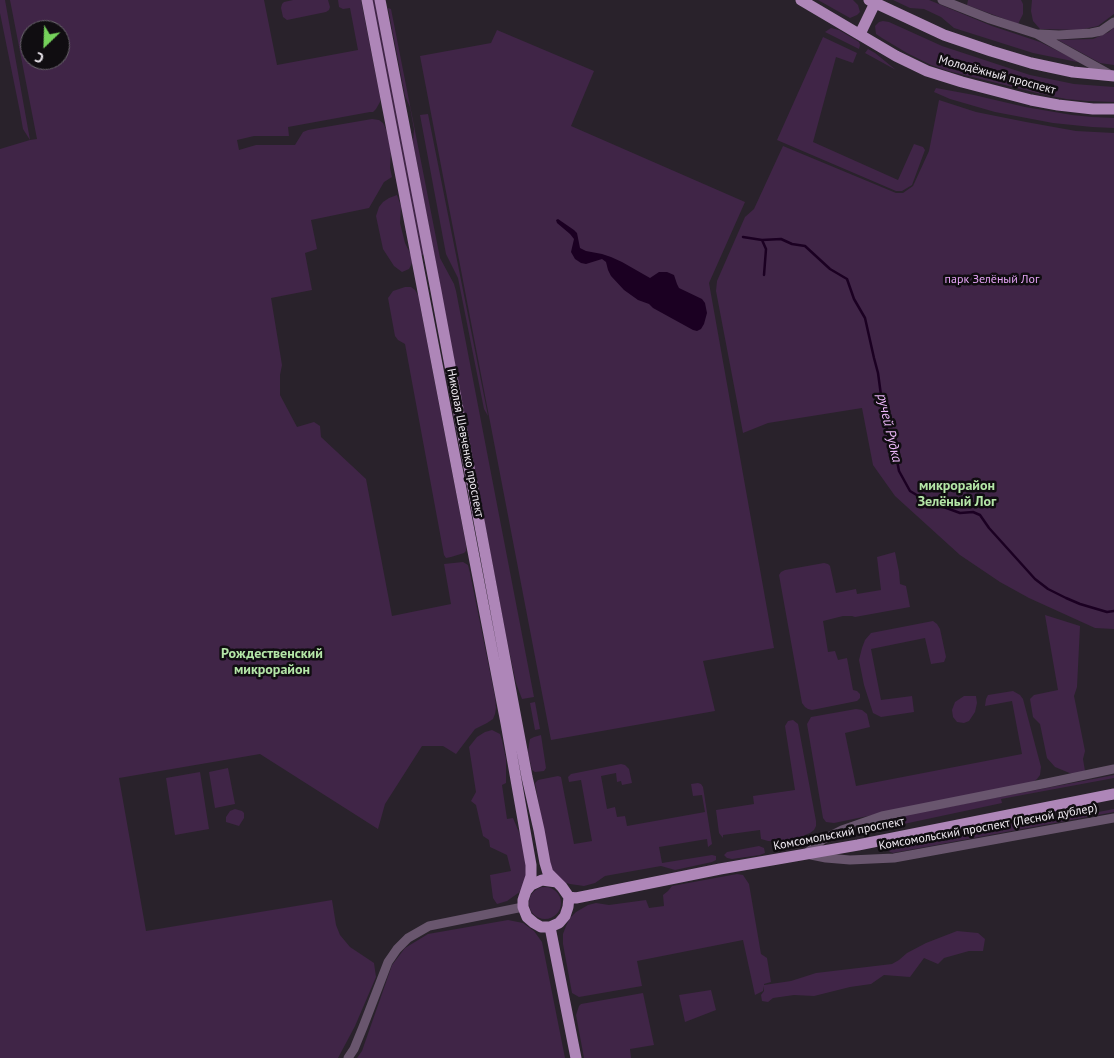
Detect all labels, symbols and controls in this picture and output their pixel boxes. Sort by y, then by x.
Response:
north arrow [20,20,70,70]
text: С [32,48,47,68]
street label: Молодёжный проспект [937,52,1057,98]
park label: парк Зелёный Лог [945,273,1039,287]
street label: Николая Шевченко проспект [443,367,487,519]
water label: ручей Рудка [873,392,905,464]
district label: микрорайон Зелёный Лог [918,478,996,511]
district label: Рождественский микрорайон [221,646,323,679]
street label: Комсомольский проспект (Лесной дублер) [878,801,1098,853]
street label: Комсомольский проспект [772,814,906,854]

